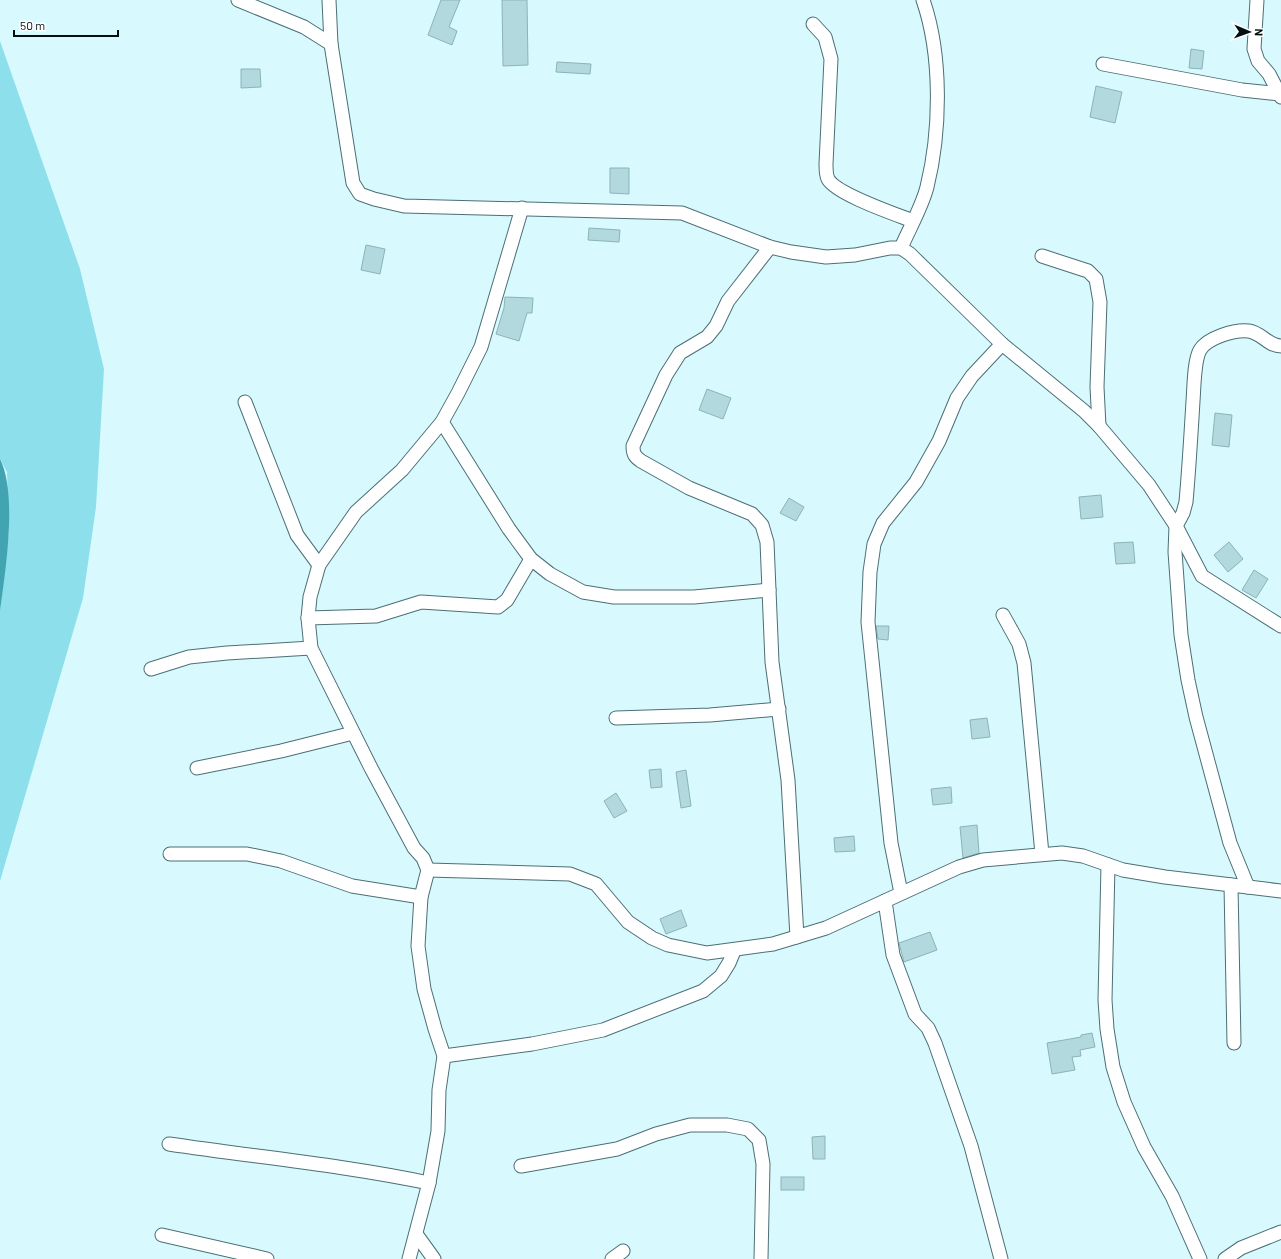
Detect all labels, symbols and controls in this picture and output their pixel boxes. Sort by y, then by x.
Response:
scale bar [14,12,118,38]
north arrow [1229,12,1269,52]
text: 50 m [20,18,45,32]
text: N [1253,28,1266,36]

